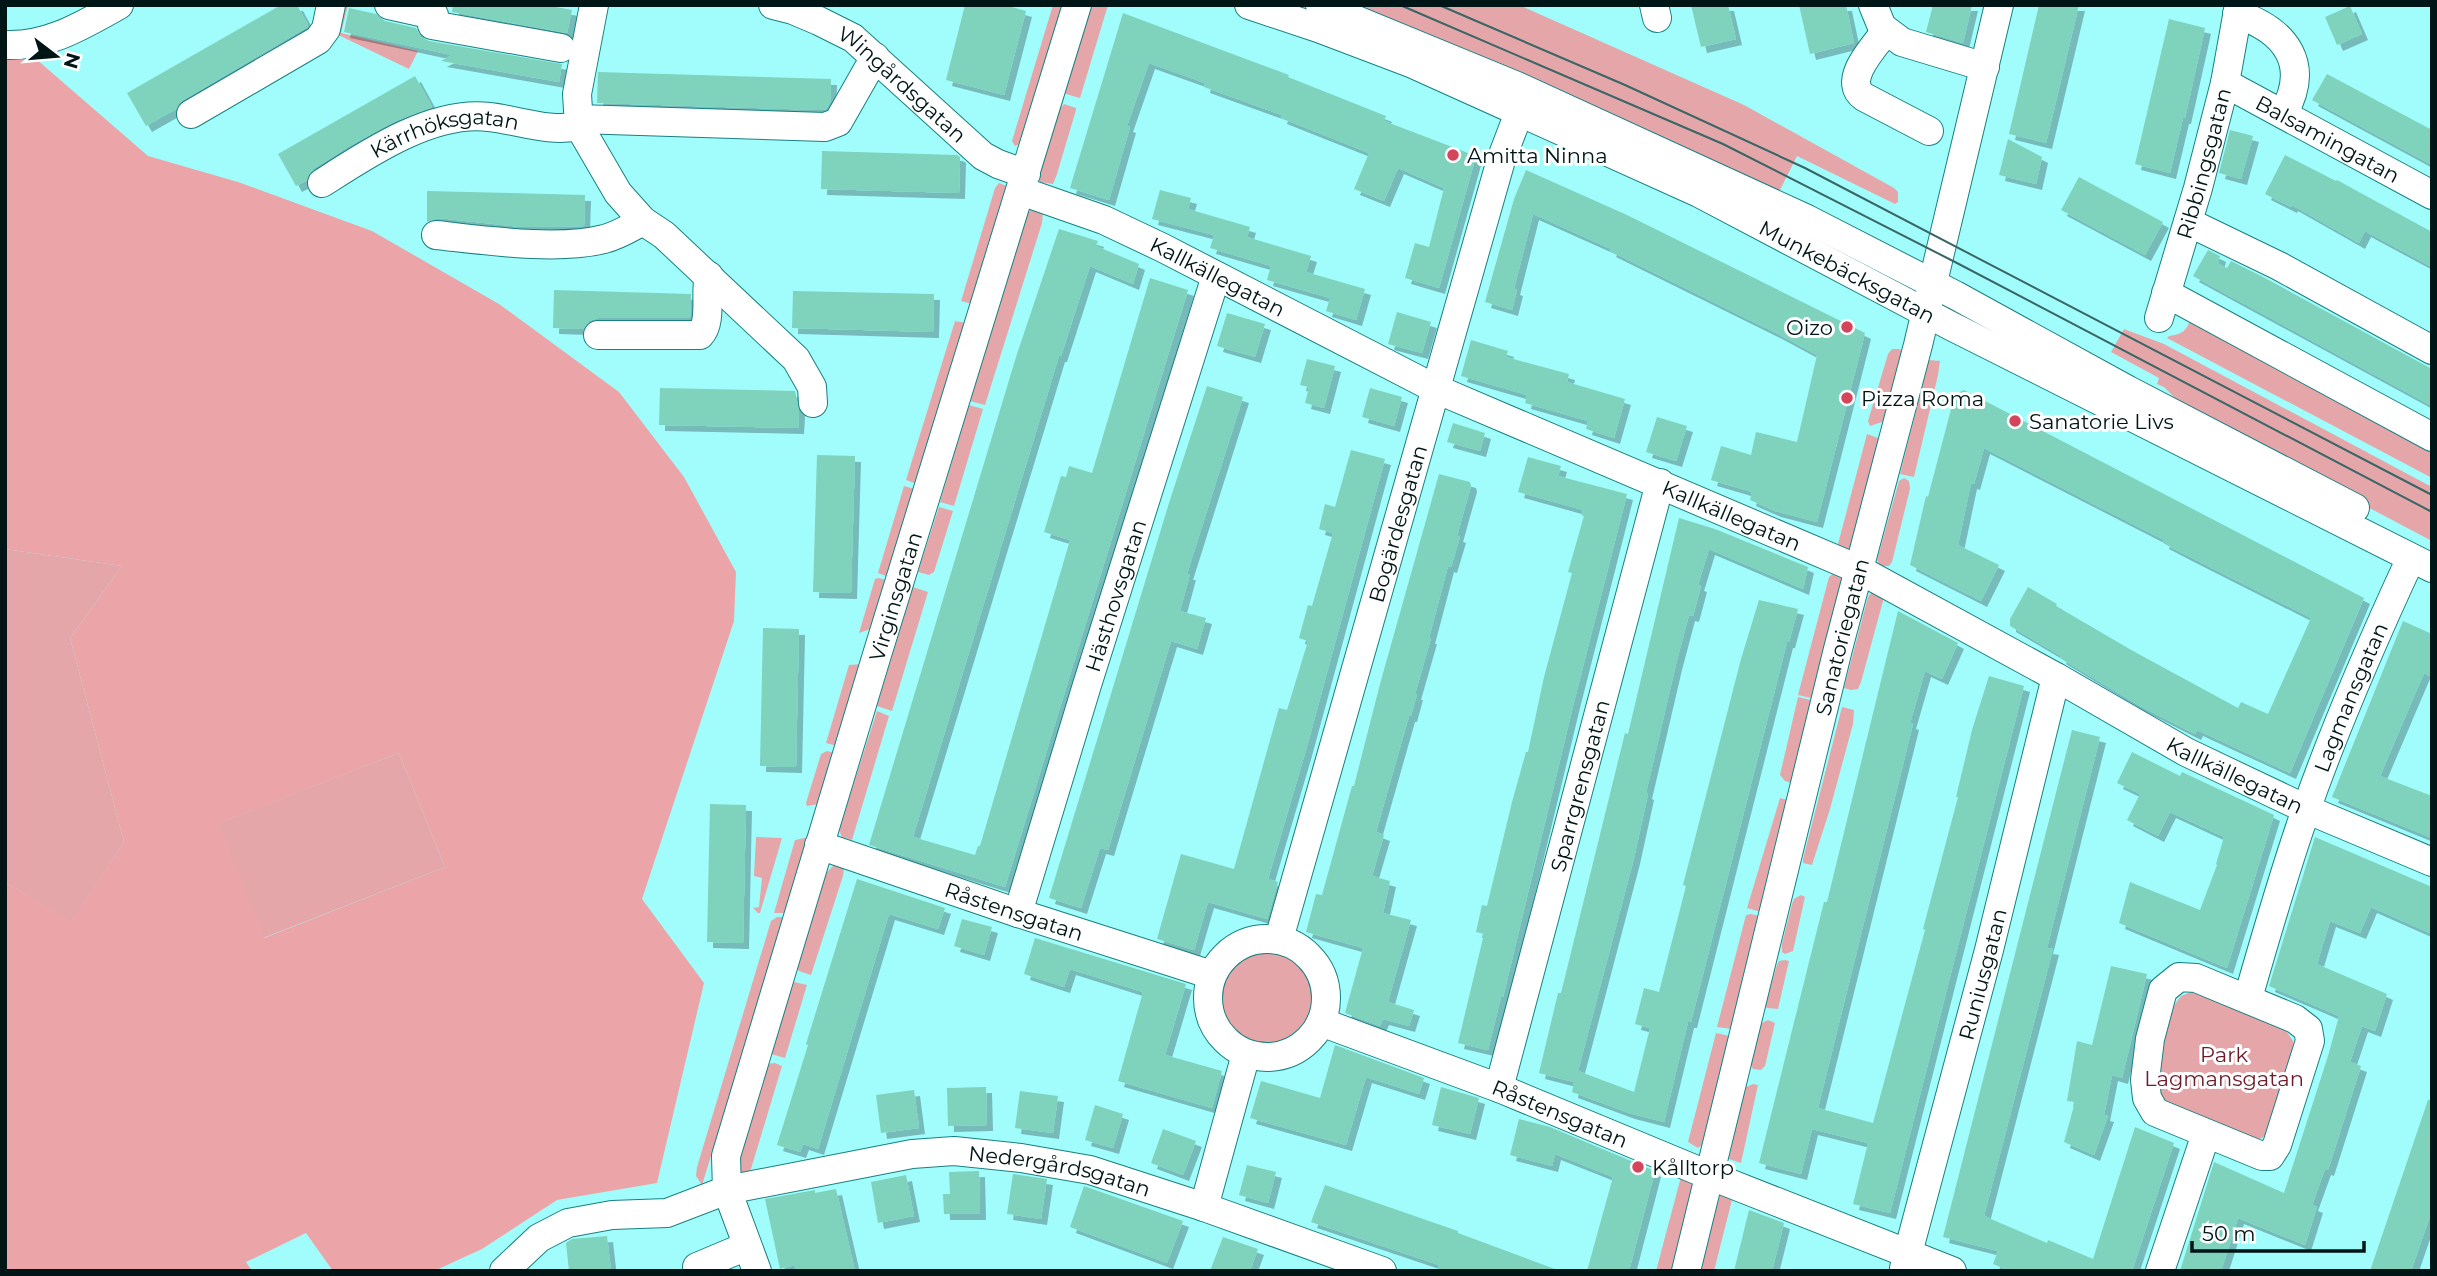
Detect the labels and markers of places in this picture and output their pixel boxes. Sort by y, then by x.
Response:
place label: Amitta Ninna [1467,143,1608,168]
marker: Amitta Ninna [1445,147,1461,163]
place label: Oizo [1786,315,1833,340]
marker: Oizo [1839,319,1855,335]
place label: Pizza Roma [1861,386,1984,411]
marker: Pizza Roma [1839,390,1855,406]
place label: Sanatorie Livs [2029,409,2174,434]
marker: Sanatorie Livs [2007,413,2023,429]
place label: Kålltorp [1652,1155,1734,1180]
marker: Kålltorp [1630,1159,1646,1175]

